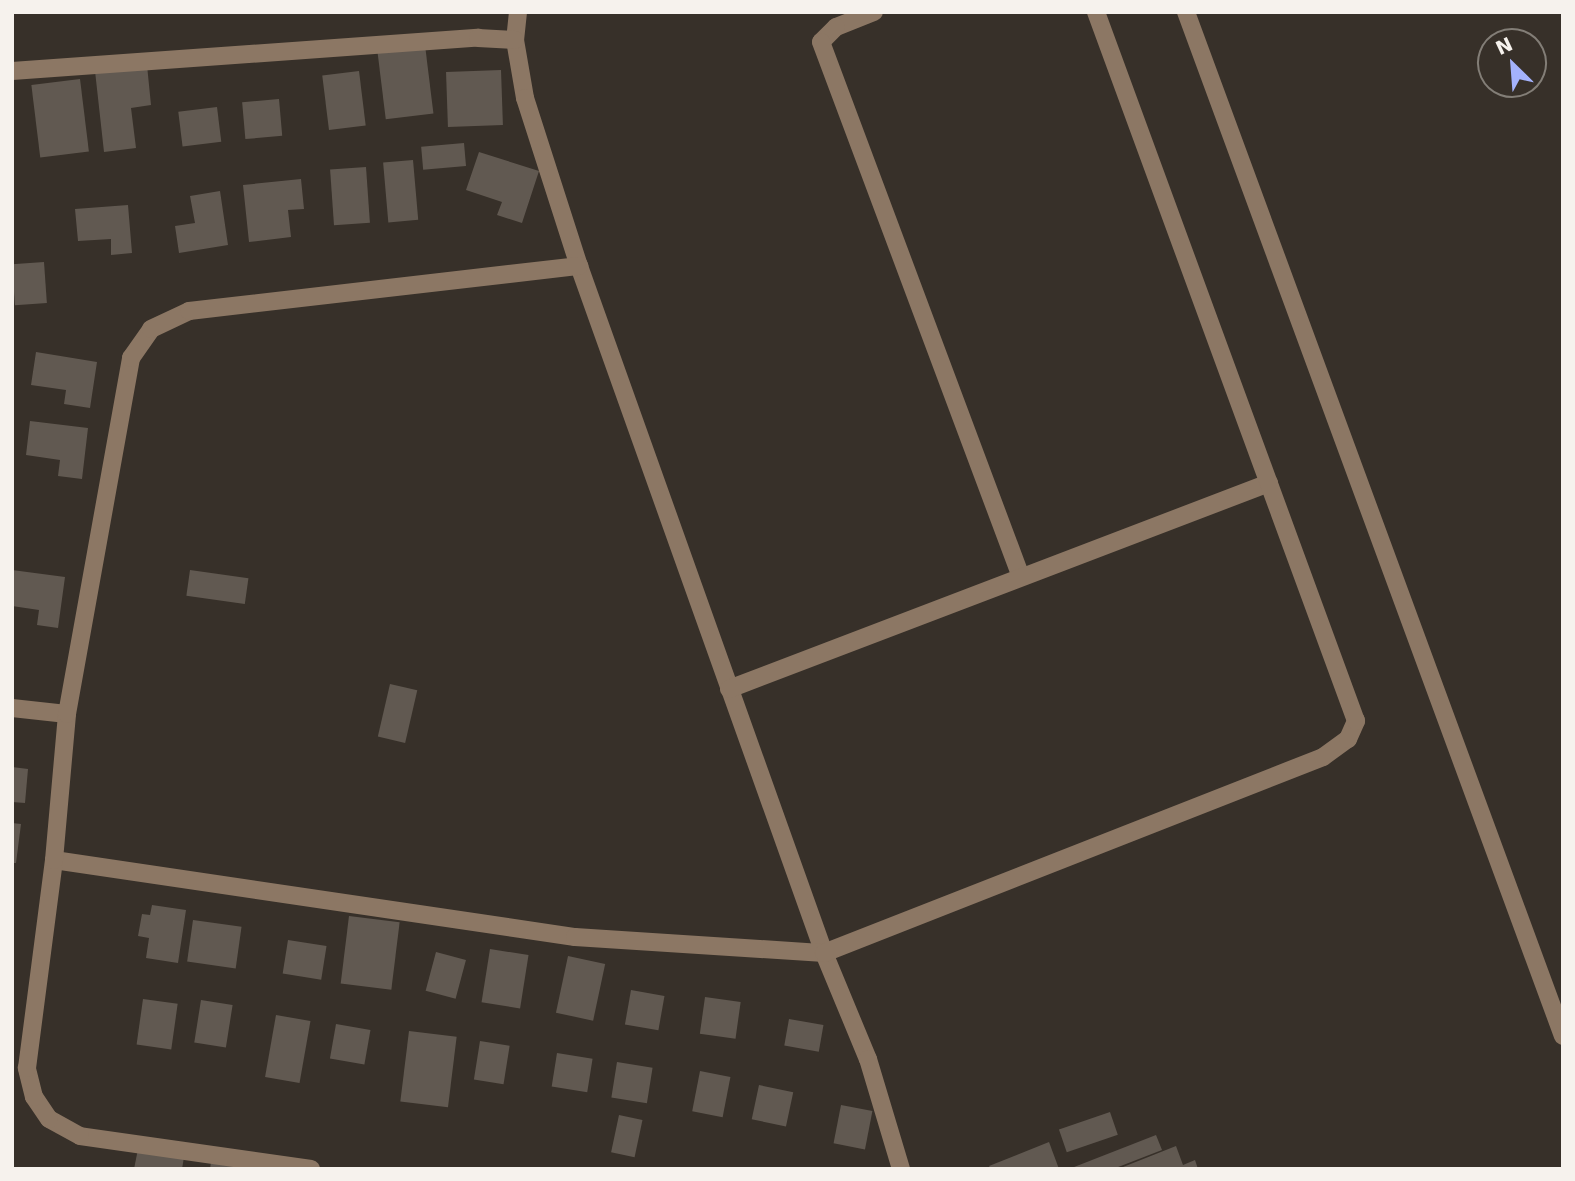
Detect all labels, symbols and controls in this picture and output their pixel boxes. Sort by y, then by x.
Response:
north arrow [1477,28,1547,98]
text: N [1492,32,1516,59]

